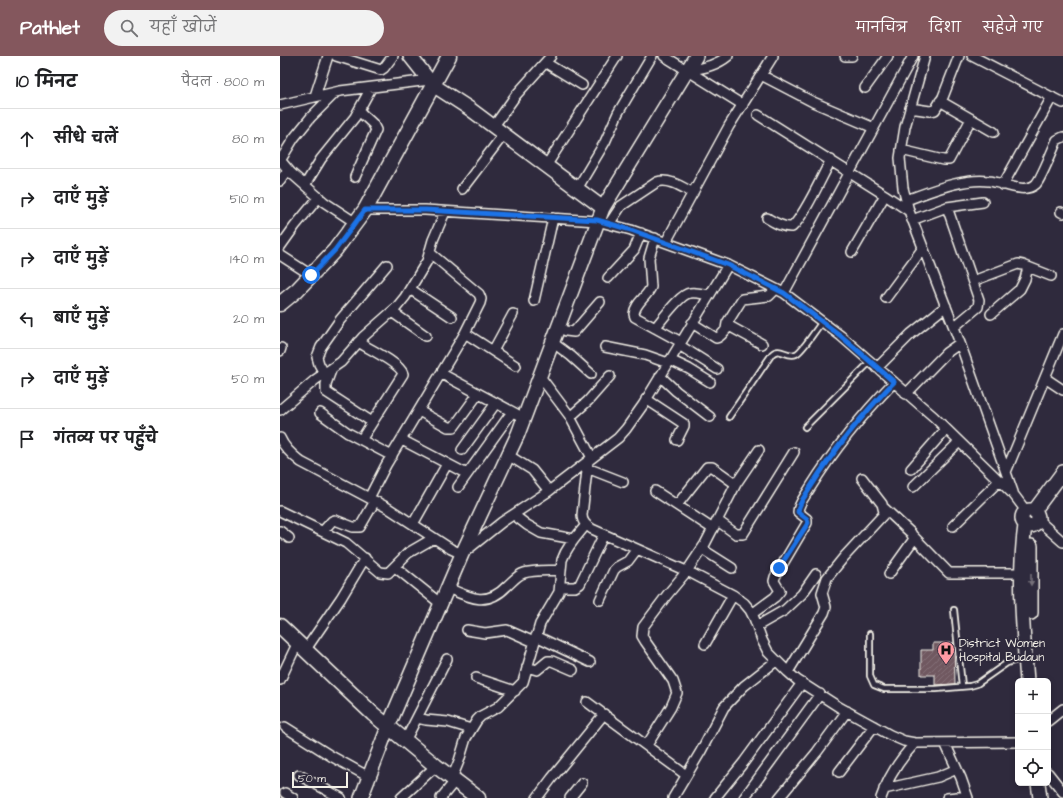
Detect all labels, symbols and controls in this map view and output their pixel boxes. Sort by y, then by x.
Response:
search box [104,10,384,46]
text: Pathlet [20,15,80,42]
icon: search [118,17,140,39]
text: यहाँ खोजें [150,17,216,38]
text: मानचित्र [856,18,907,38]
text: दिशा [929,18,961,38]
text: सहेजे गए [983,18,1043,38]
text: 10 मिनट [16,70,77,94]
text: पैदल · 800 m [182,73,264,91]
icon: ahead [16,128,38,150]
text: सीधे चलें [54,128,118,149]
text: 80 m [232,130,264,148]
icon: right [16,188,38,210]
text: दाएँ मुड़ें [54,188,108,209]
text: 510 m [230,190,264,208]
icon: right [16,248,38,270]
text: दाएँ मुड़ें [54,248,108,269]
text: 140 m [230,250,264,268]
route start [302,266,320,284]
icon: left [16,308,38,330]
text: बाएँ मुड़ें [54,308,109,329]
text: 20 m [233,310,264,328]
icon: right [16,368,38,390]
text: दाएँ मुड़ें [54,368,108,389]
text: 50 m [231,370,264,388]
icon: arrive [16,428,38,450]
text: गंतव्य पर पहुँचे [54,428,157,449]
route end [770,559,788,577]
one-way arrow [1028,574,1034,587]
place label: District Women Hospital Budaun [959,635,1045,666]
hospital icon: District Women Hospital Budaun [936,640,956,665]
map controls [1015,678,1051,786]
button: + [1015,678,1051,714]
button: − [1015,714,1051,750]
button: locate [1015,750,1051,786]
scale bar [292,770,348,789]
text: 50 m [298,771,326,786]

